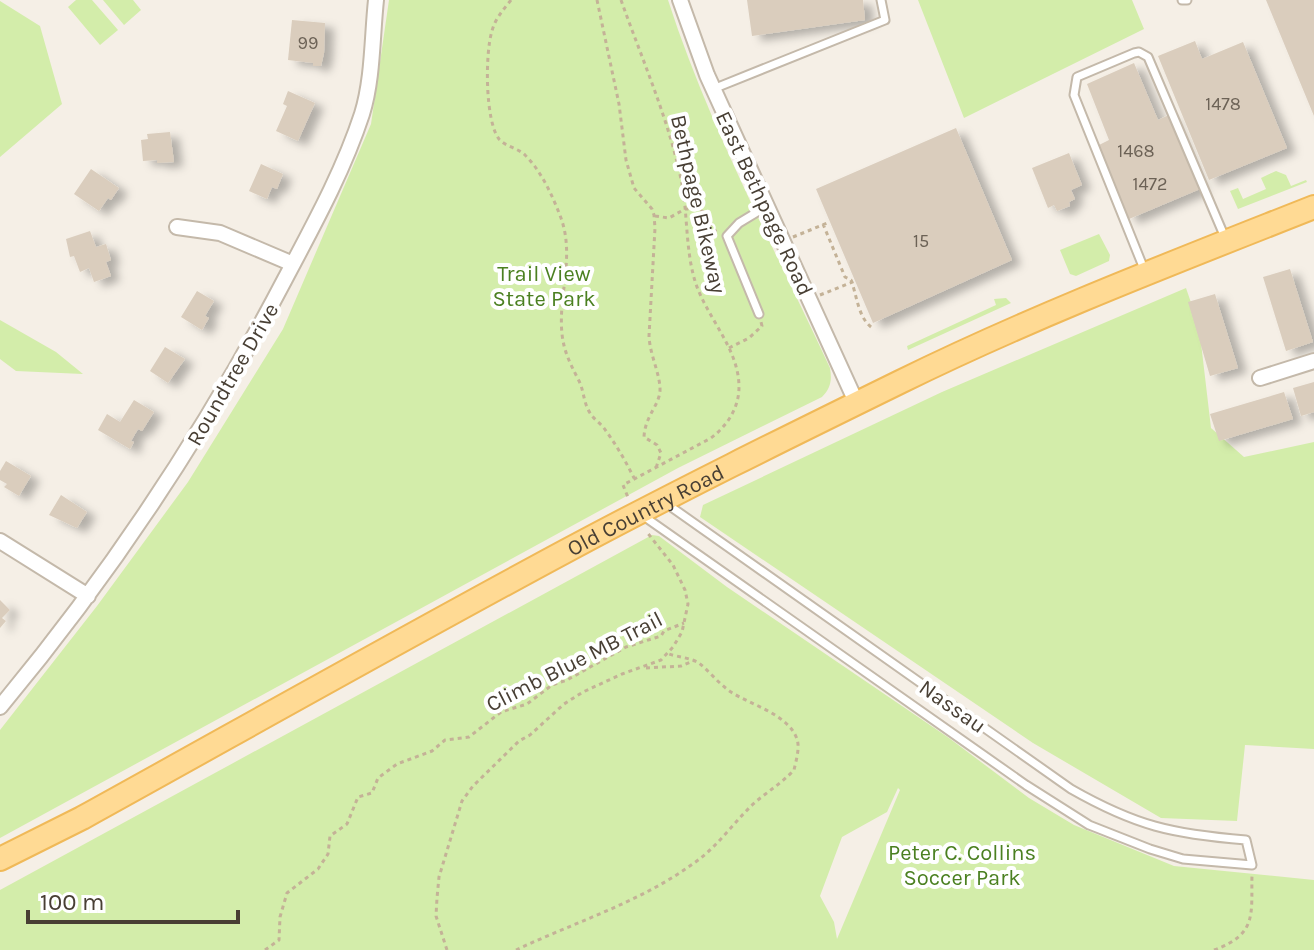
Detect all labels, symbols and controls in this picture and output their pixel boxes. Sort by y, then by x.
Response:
house number: 99 [298,32,318,54]
house number: 1478 [1205,93,1241,115]
street label: East Bethpage Road [710,107,818,300]
street label: Bethpage Bikeway [665,112,731,296]
house number: 1468 [1117,140,1155,162]
house number: 1472 [1133,173,1167,195]
house number: 15 [913,230,929,252]
park label: Trail View State Park [492,261,596,312]
street label: Roundtree Drive [181,298,284,451]
street label: Old Country Road [563,459,729,562]
street label: Climb Blue MB Trail [482,606,667,718]
street label: Nassau [914,674,991,739]
park label: Peter C. Collins Soccer Park [888,840,1036,891]
scale bar [28,874,238,924]
text: 100 m [40,888,105,916]

